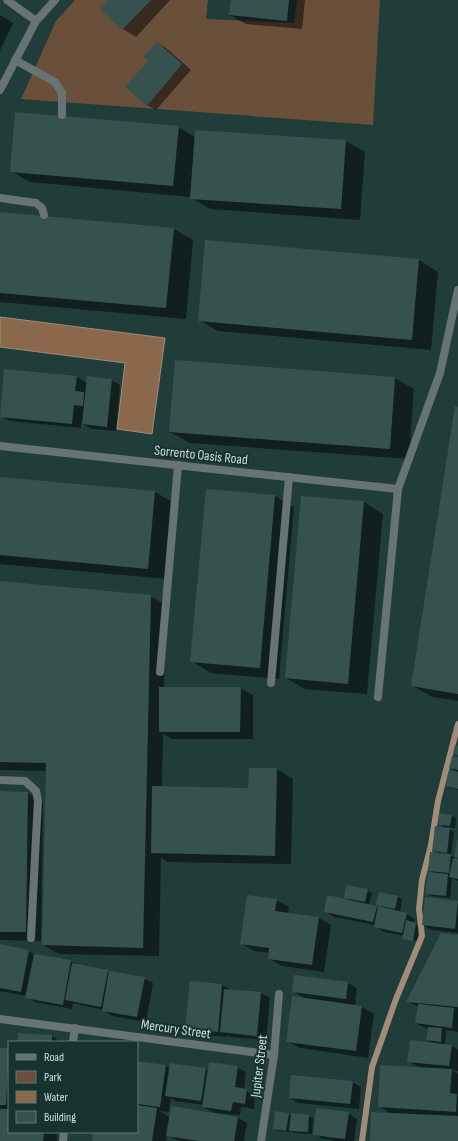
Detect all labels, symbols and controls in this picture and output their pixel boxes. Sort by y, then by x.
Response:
street label: Sorrento Oasis Road [153,442,249,468]
street label: Mercury Street [140,1016,212,1042]
street label: Jupiter Street [247,1034,271,1099]
legend [8,1041,138,1133]
text: Road [44,1050,64,1065]
text: Park [44,1070,62,1085]
text: Water [44,1090,68,1105]
text: Building [44,1110,76,1125]

